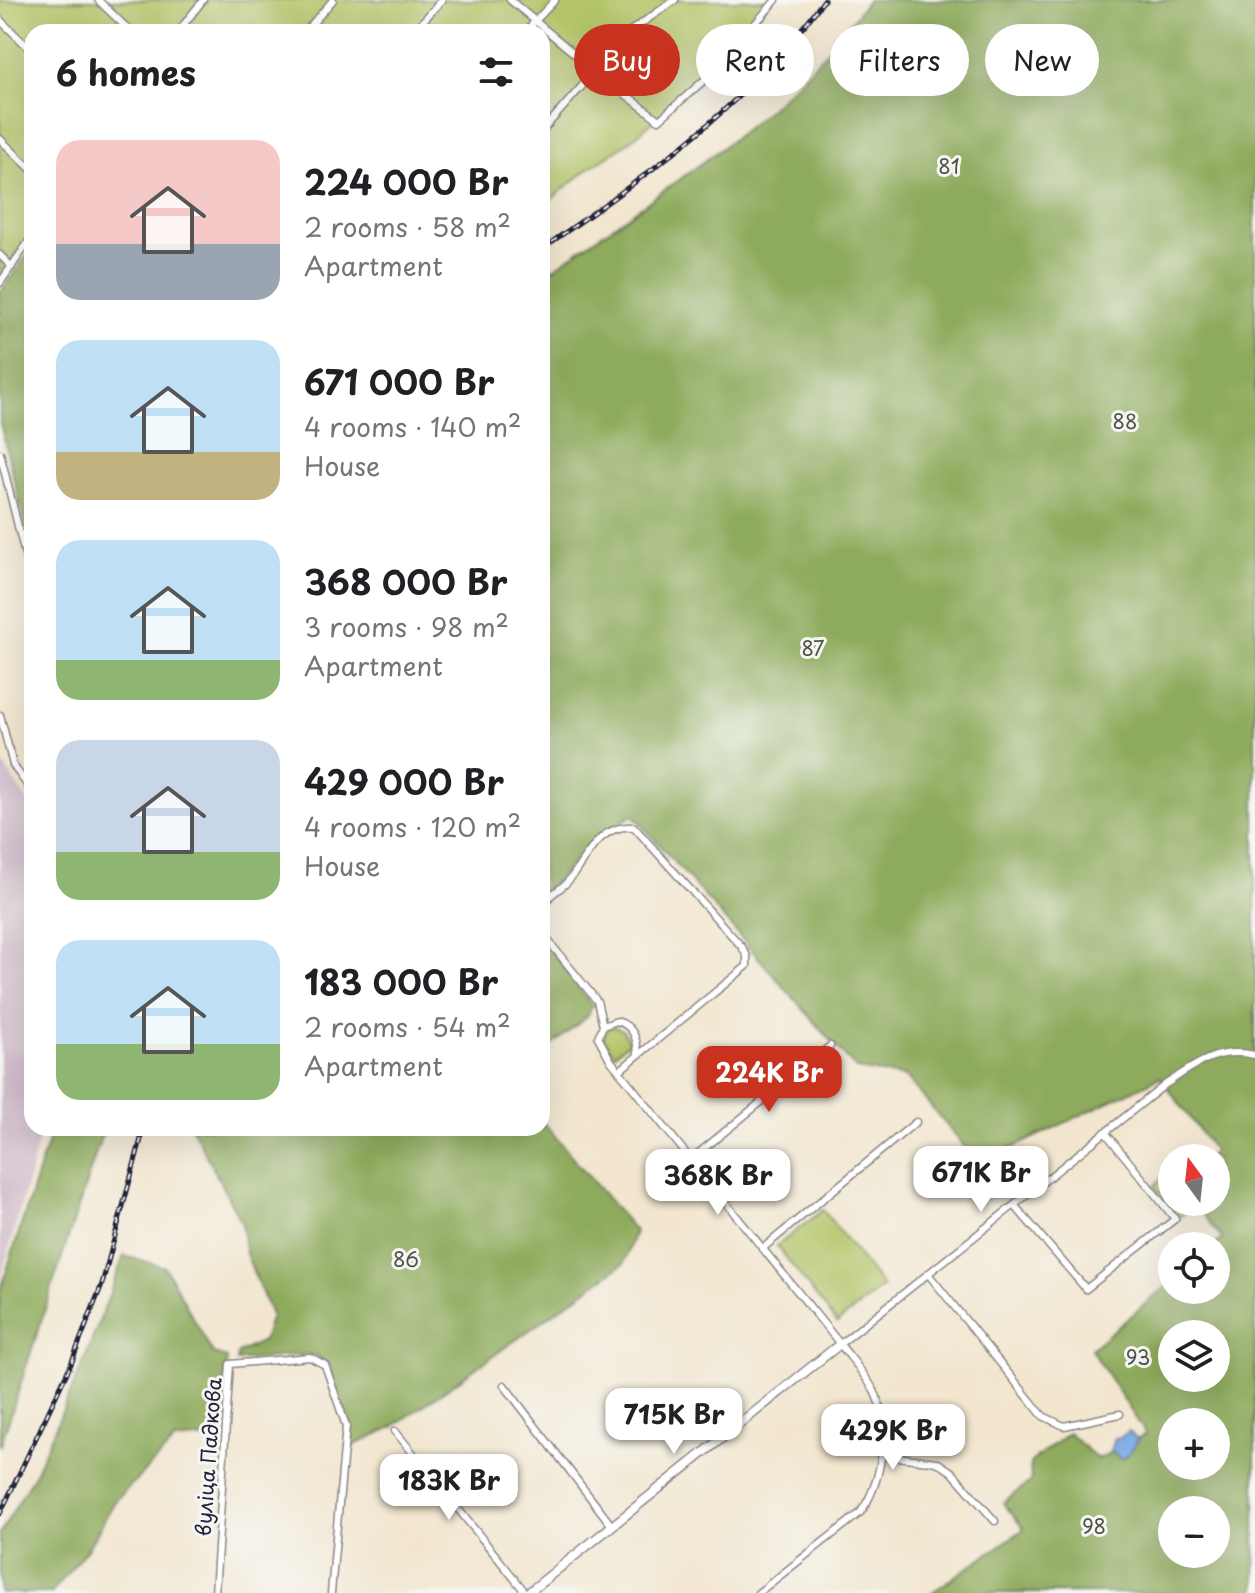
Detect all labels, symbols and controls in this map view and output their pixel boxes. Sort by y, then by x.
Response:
chip: Buy [574,24,680,96]
chip: Rent [696,24,814,96]
chip: Filters [830,24,969,96]
chip: New [985,24,1099,96]
text: 6 homes [56,46,196,98]
icon: filters [474,50,518,94]
park label: 81 [938,151,960,181]
text: 224 000 Br [304,155,508,207]
icon: home [120,172,216,268]
text: 2 rooms · 58 m² [304,207,511,246]
text: Apartment [304,246,443,285]
text: 671 000 Br [304,355,495,407]
icon: home [120,372,216,468]
park label: 88 [1113,406,1137,436]
text: 4 rooms · 140 m² [304,407,522,446]
text: House [304,446,380,485]
text: 368 000 Br [304,555,508,607]
icon: home [120,572,216,668]
text: 3 rooms · 98 m² [304,607,509,646]
park label: 87 [802,633,824,663]
text: Apartment [304,646,443,685]
text: 429 000 Br [304,755,504,807]
icon: home [120,772,216,868]
text: 4 rooms · 120 m² [304,807,521,846]
text: House [304,846,380,885]
text: 183 000 Br [304,955,498,1007]
icon: home [120,972,216,1068]
text: 2 rooms · 54 m² [304,1007,511,1046]
text: Apartment [304,1046,443,1085]
pin: 224K Br [695,1046,843,1114]
text: 224K Br [715,1052,823,1091]
north arrow [1158,1144,1230,1216]
map controls [1158,1144,1230,1568]
pin: 671K Br [907,1146,1055,1214]
pin: 368K Br [644,1149,792,1217]
text: 671K Br [931,1152,1031,1191]
text: 368K Br [663,1155,773,1194]
button: locate [1158,1232,1230,1304]
park label: 86 [393,1244,419,1274]
button: layers [1158,1320,1230,1392]
park label: 93 [1126,1342,1150,1372]
street label: вуліца Падкова [187,1376,229,1537]
pin: 715K Br [600,1388,748,1456]
text: 715K Br [623,1394,725,1433]
pin: 429K Br [819,1404,967,1472]
button: + [1158,1408,1230,1480]
text: 429K Br [839,1410,947,1449]
pin: 183K Br [375,1454,523,1522]
text: 183K Br [398,1460,500,1499]
button: − [1158,1496,1230,1568]
park label: 98 [1082,1511,1106,1541]

